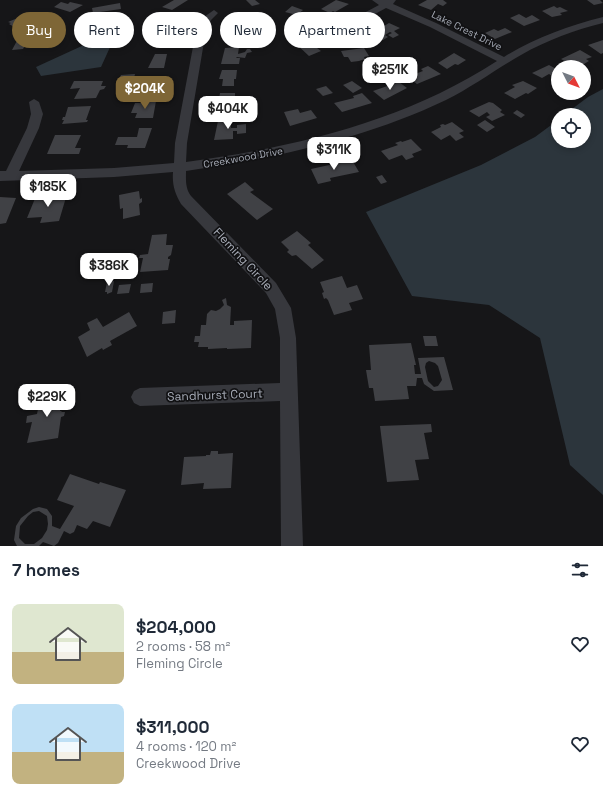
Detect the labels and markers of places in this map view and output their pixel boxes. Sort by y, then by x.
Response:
pin: $251K [362,57,418,91]
pin: $204K [117,76,173,110]
pin: $404K [200,96,256,130]
pin: $311K [306,137,362,171]
pin: $185K [20,174,76,208]
pin: $386K [81,253,137,287]
pin: $229K [19,384,75,418]

